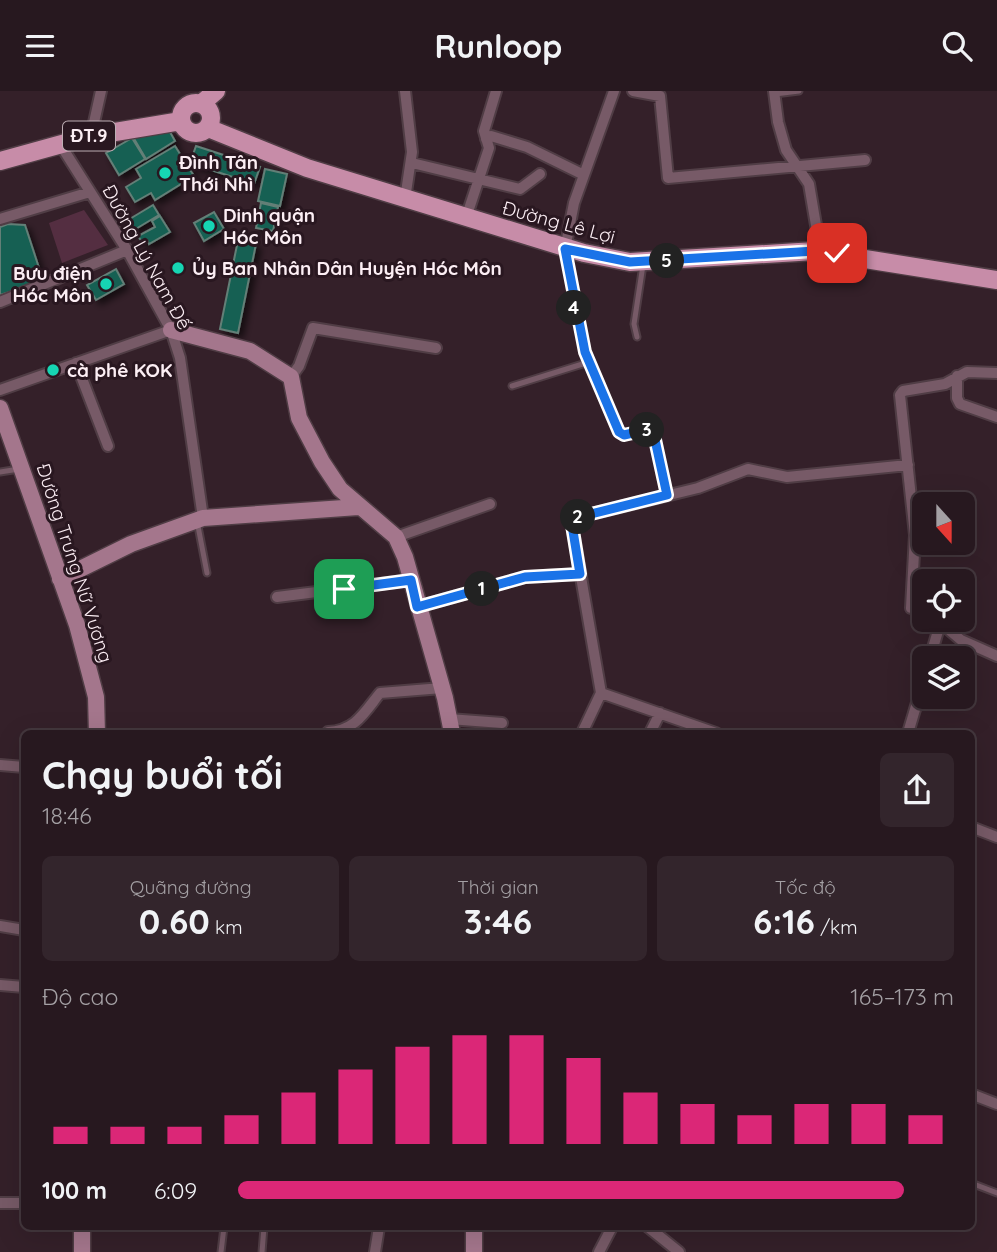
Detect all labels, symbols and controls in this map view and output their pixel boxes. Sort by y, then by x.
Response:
text: Runloop [435,26,562,66]
icon: menu [21,27,59,65]
icon: search [938,27,976,65]
road number: ĐT.9 [63,122,115,151]
place label: Đình Tân Thới Nhì [178,150,258,196]
marker: Đình Tân Thới Nhì [157,165,173,181]
street label: Đường Lý Nam Đế [97,180,197,334]
street label: Đường Lê Lợi [500,195,618,249]
place label: Dinh quận Hóc Môn [223,203,315,249]
marker: Dinh quận Hóc Môn [201,218,217,234]
pin [807,223,867,283]
icon: check [818,234,856,272]
pin: 5 [650,243,684,279]
text: 5 [661,248,672,272]
place label: Ủy Ban Nhân Dân Huyện Hóc Môn [192,256,502,280]
marker: Ủy Ban Nhân Dân Huyện Hóc Môn [170,260,186,276]
place label: Bưu điện Hóc Môn [13,261,92,307]
marker: Bưu điện Hóc Môn [98,276,114,292]
pin: 4 [556,291,592,325]
text: 4 [568,295,579,319]
place label: cà phê KOK [67,358,172,382]
marker: cà phê KOK [45,362,61,378]
pin: 3 [630,413,664,447]
text: 3 [641,417,652,441]
street label: Đường Trưng Nữ Vương [31,460,119,666]
north arrow [912,492,975,555]
map controls [912,492,975,709]
pin: 2 [560,499,596,535]
text: 2 [572,504,583,528]
pin [314,559,374,619]
button: locate [912,569,975,632]
icon: arrive [325,570,363,608]
pin: 1 [464,571,500,607]
text: 1 [478,576,485,600]
button: layers [912,646,975,709]
text: Chạy buổi tối [42,751,283,799]
button: share [880,753,954,827]
text: 18:46 [42,801,92,830]
text: Quãng đường [130,875,252,899]
text: Thời gian [457,875,539,899]
text: Tốc độ [775,875,836,899]
text: 0.60 [139,899,210,943]
text: 3:46 [464,899,532,943]
text: 6:16 [753,899,815,943]
text: km [210,915,243,939]
text: /km [815,915,858,939]
text: Độ cao [42,982,118,1011]
text: 165–173 m [850,982,954,1011]
text: 100 m [42,1176,107,1205]
text: 6:09 [154,1176,197,1205]

